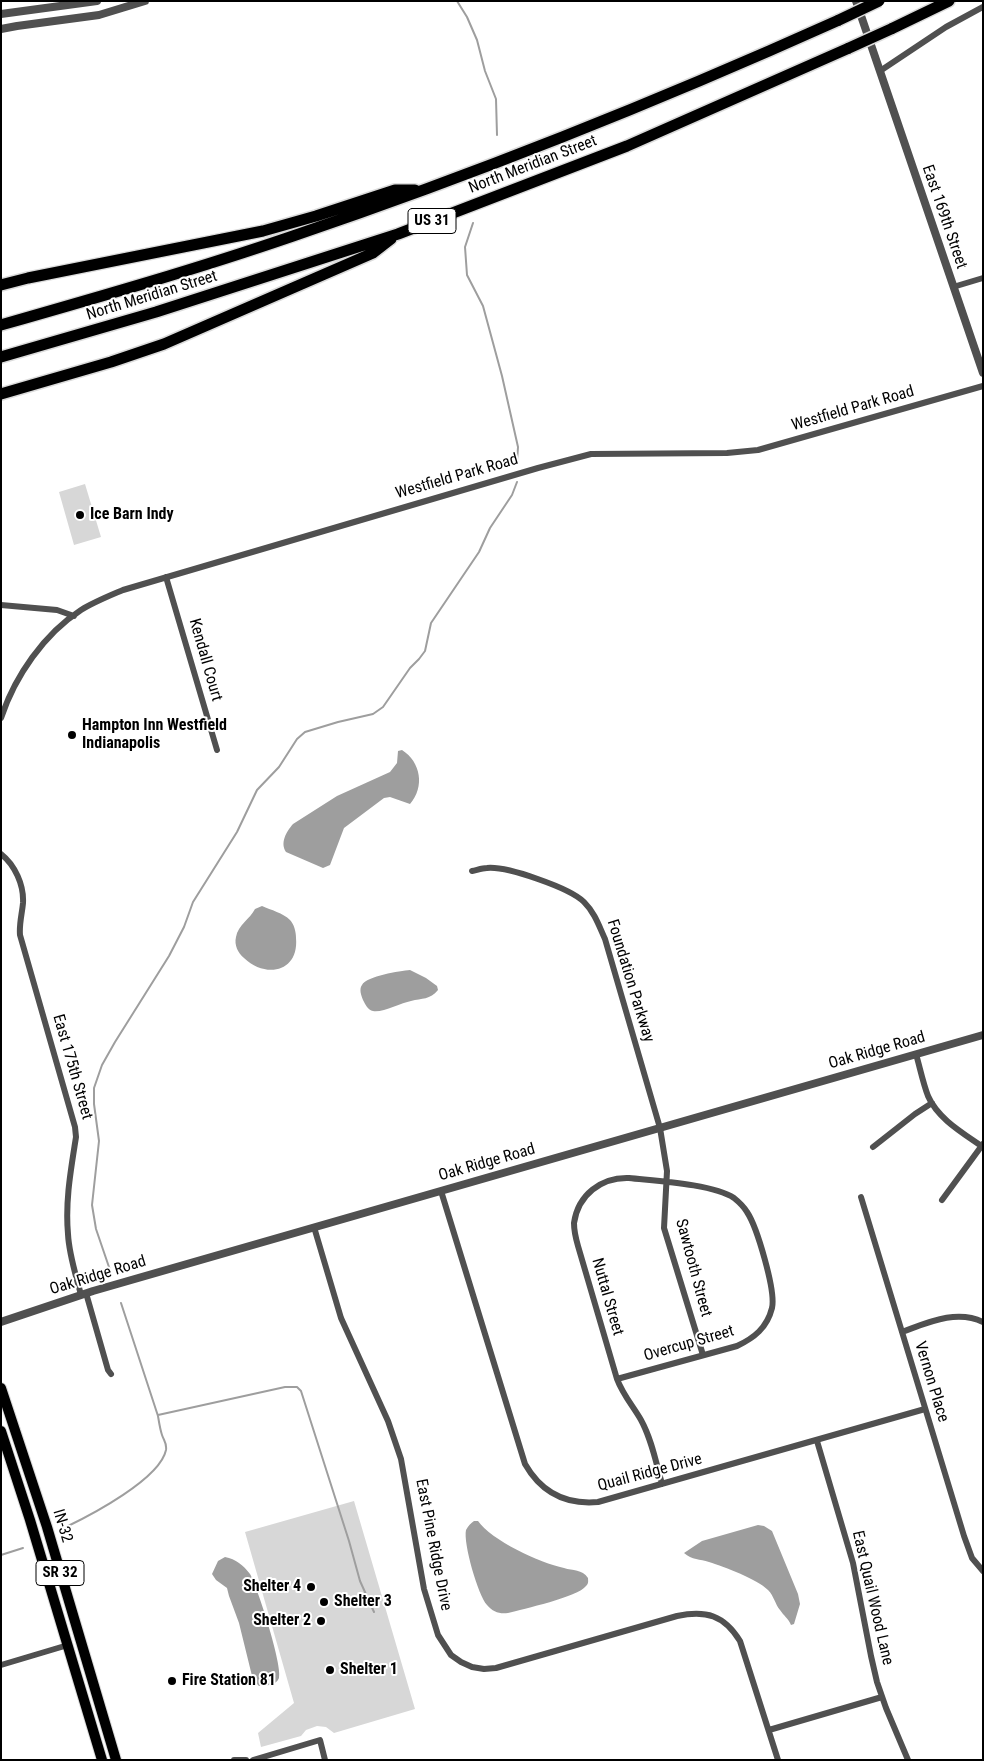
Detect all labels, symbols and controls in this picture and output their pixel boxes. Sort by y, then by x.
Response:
street label: North Meridian Street [466,132,600,198]
street label: East 169th Street [917,163,971,271]
road number: US 31 [408,208,456,234]
street label: North Meridian Street [84,267,220,325]
street label: Westfield Park Road [790,382,916,436]
street label: Westfield Park Road [394,450,520,504]
place label: Ice Barn Indy [90,505,174,525]
marker: Ice Barn Indy [74,509,86,521]
street label: Kendall Court [184,616,226,704]
place label: Hampton Inn Westfield Indianapolis [82,716,227,754]
marker: Hampton Inn Westfield Indianapolis [66,729,78,741]
street label: Foundation Parkway [602,917,658,1045]
street label: East 175th Street [48,1012,96,1122]
street label: Oak Ridge Road [827,1028,927,1074]
street label: Oak Ridge Road [437,1140,537,1186]
street label: Sawtooth Street [671,1217,715,1319]
street label: Oak Ridge Road [48,1252,148,1300]
street label: Nuttal Street [587,1256,627,1338]
street label: Overcup Street [642,1322,736,1366]
street label: Vernon Place [910,1339,952,1425]
street label: Quail Ridge Drive [596,1450,704,1496]
street label: East Pine Ridge Drive [411,1477,455,1613]
street label: IN-32 [48,1507,76,1545]
street label: East Quail Wood Lane [847,1529,897,1667]
road number: SR 32 [36,1560,84,1586]
place label: Shelter 4 [243,1577,301,1597]
marker: Shelter 4 [305,1581,317,1593]
place label: Shelter 3 [334,1592,392,1612]
marker: Shelter 3 [318,1596,330,1608]
place label: Shelter 2 [253,1611,311,1631]
marker: Shelter 2 [315,1615,327,1627]
place label: Shelter 1 [340,1660,398,1680]
marker: Shelter 1 [324,1664,336,1676]
place label: Fire Station 81 [182,1671,276,1691]
marker: Fire Station 81 [166,1675,178,1687]

